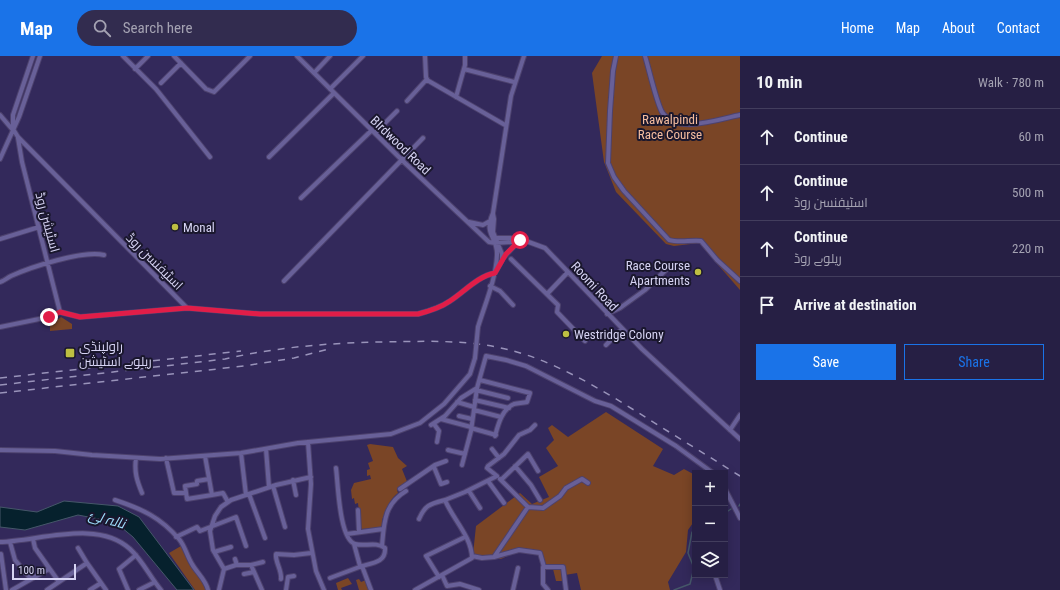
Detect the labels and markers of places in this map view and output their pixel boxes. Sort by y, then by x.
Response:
place label: Monal [183,220,215,235]
marker: Monal [170,222,180,232]
place label: Race Course Apartments [626,258,690,288]
marker: Race Course Apartments [693,267,703,277]
place label: Westridge Colony [574,327,664,342]
marker: Westridge Colony [561,329,571,339]
place label: راولپنڈی ریلوے اسٹیشن [79,339,152,369]
marker: راولپنڈی ریلوے اسٹیشن [64,347,76,359]

